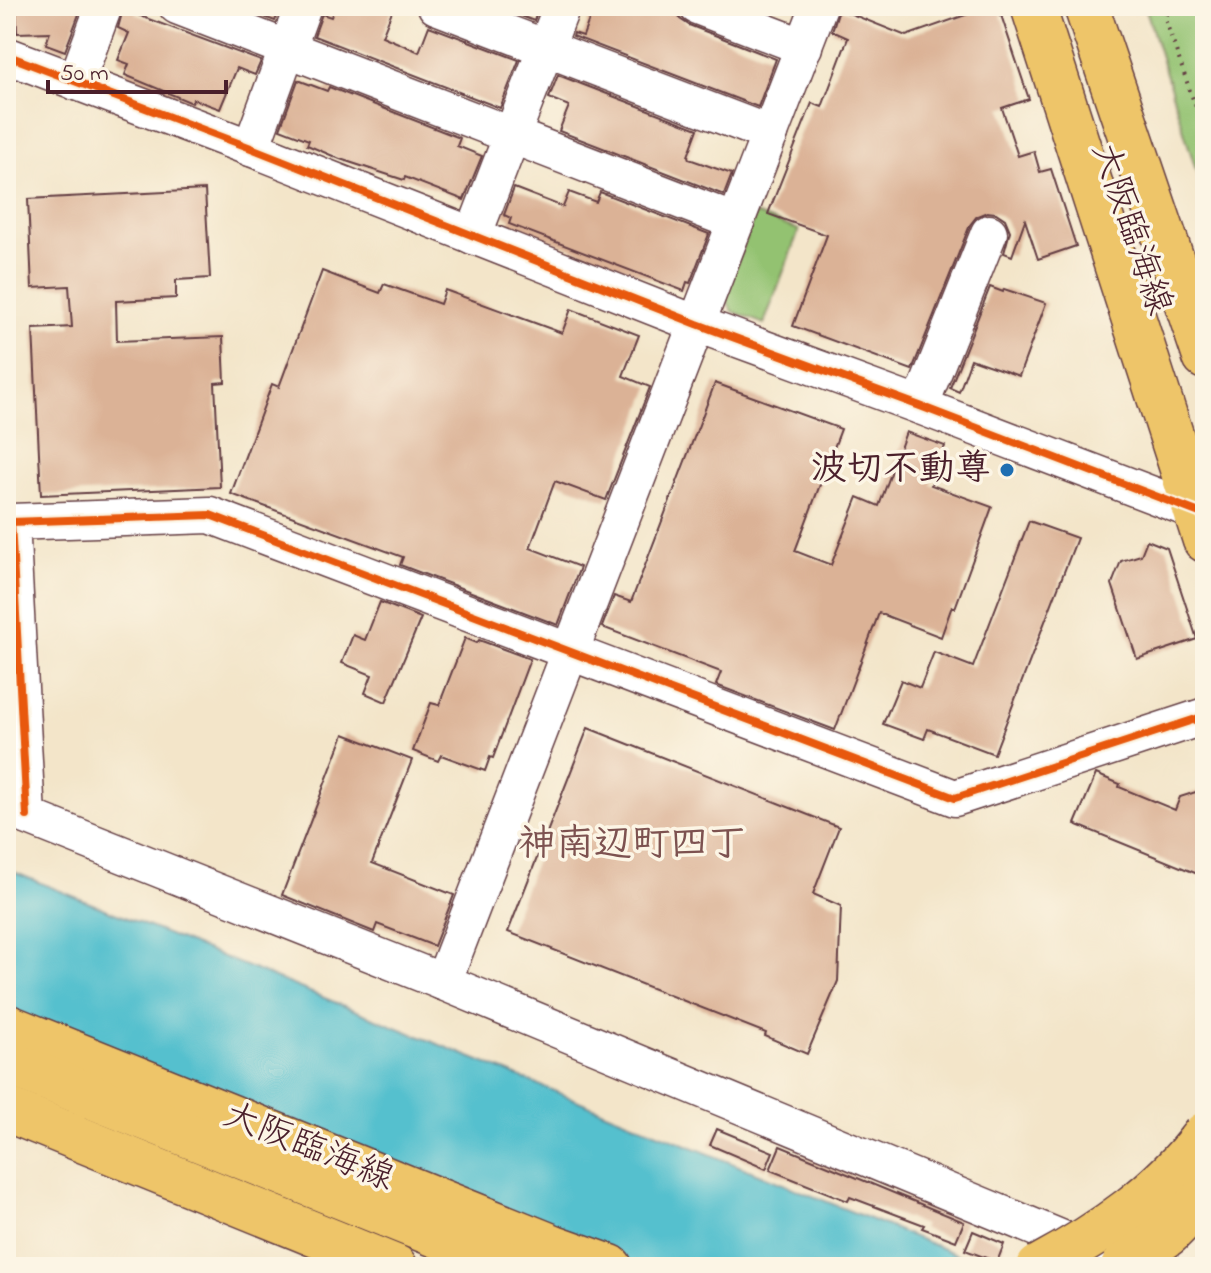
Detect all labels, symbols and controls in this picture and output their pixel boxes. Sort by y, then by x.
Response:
scale bar [48,44,226,94]
text: 50 m [60,57,109,92]
street label: 大阪臨海線 [1076,135,1184,323]
place label: 波切不動尊 [811,444,991,497]
marker: 波切不動尊 [998,461,1016,479]
district label: 神南辺町四丁 [518,818,746,874]
street label: 大阪臨海線 [215,1090,401,1206]

